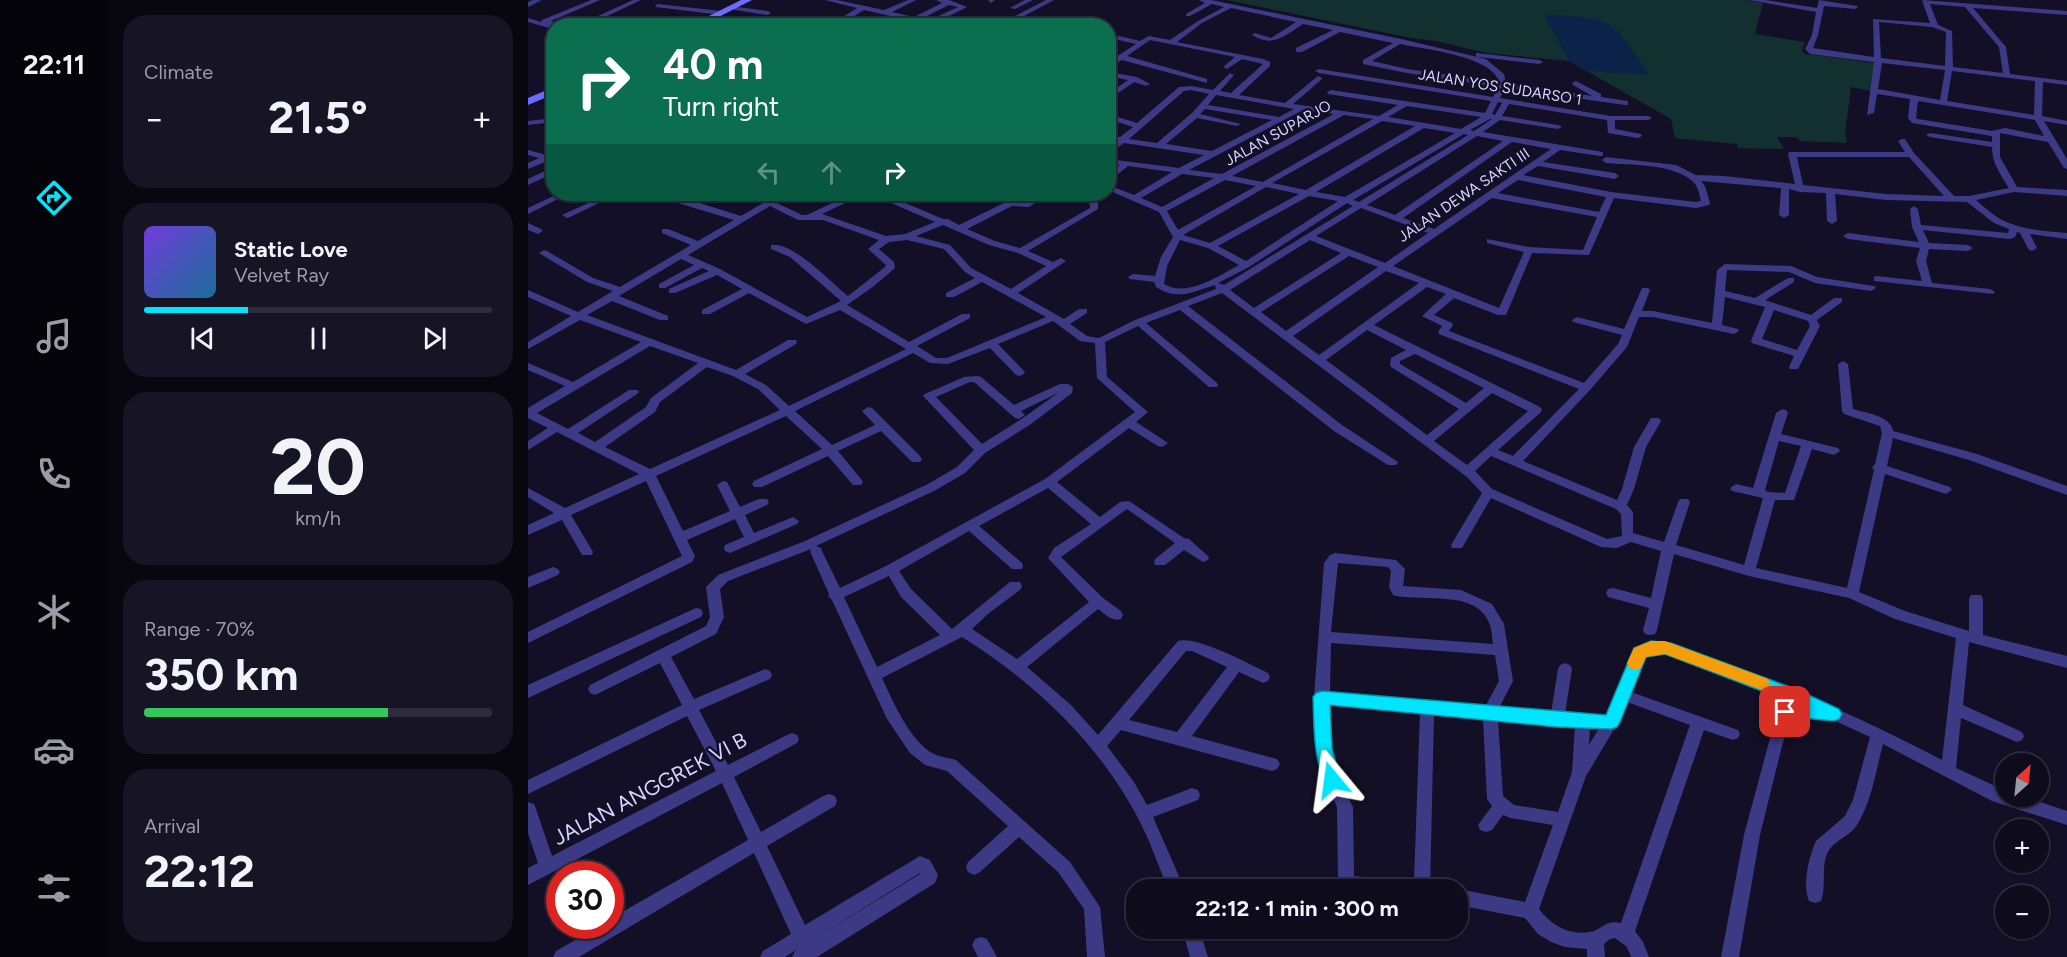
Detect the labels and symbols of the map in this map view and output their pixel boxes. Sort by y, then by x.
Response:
street label: JALAN YOS SUDARSO 1 [1417,65,1583,109]
street label: JALAN SUPARJO [1222,96,1334,170]
street label: JALAN DEWA SAKTI III [1395,144,1533,246]
pin [1759,686,1810,737]
street label: JALAN ANGGREK VI B [549,727,751,850]
position arrow [1300,748,1364,812]
north arrow [1995,753,2049,807]
speed limit sign: 30 [546,861,624,939]

